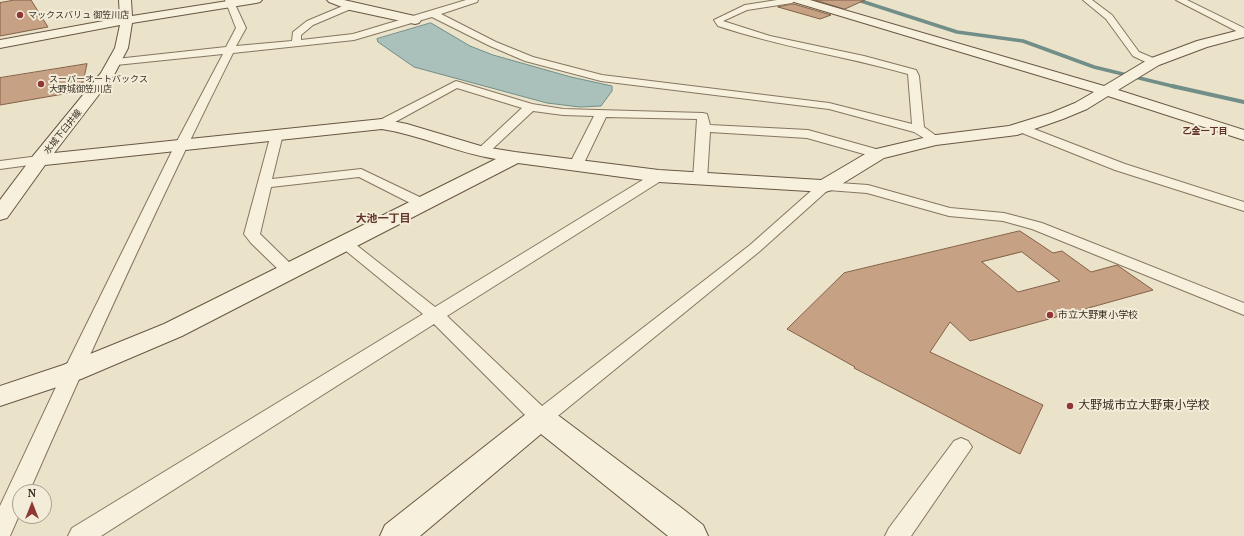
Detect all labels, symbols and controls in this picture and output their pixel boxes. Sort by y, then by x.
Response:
marker: マックスバリュ 御笠川店 [15,10,25,20]
place label: マックスバリュ 御笠川店 [28,10,129,20]
place label: スーパーオートバックス 大野城御笠川店 [49,74,148,95]
marker: スーパーオートバックス 大野城御笠川店 [36,79,46,89]
street label: 水城下臼井線 [42,108,84,156]
district label: 乙金一丁目 [1183,126,1227,136]
district label: 大池一丁目 [356,212,410,226]
place label: 市立大野東小学校 [1058,309,1138,321]
marker: 市立大野東小学校 [1045,310,1055,320]
place label: 大野城市立大野東小学校 [1078,399,1210,413]
marker: 大野城市立大野東小学校 [1065,401,1075,411]
north arrow [12,484,52,524]
text: N [28,486,36,500]

